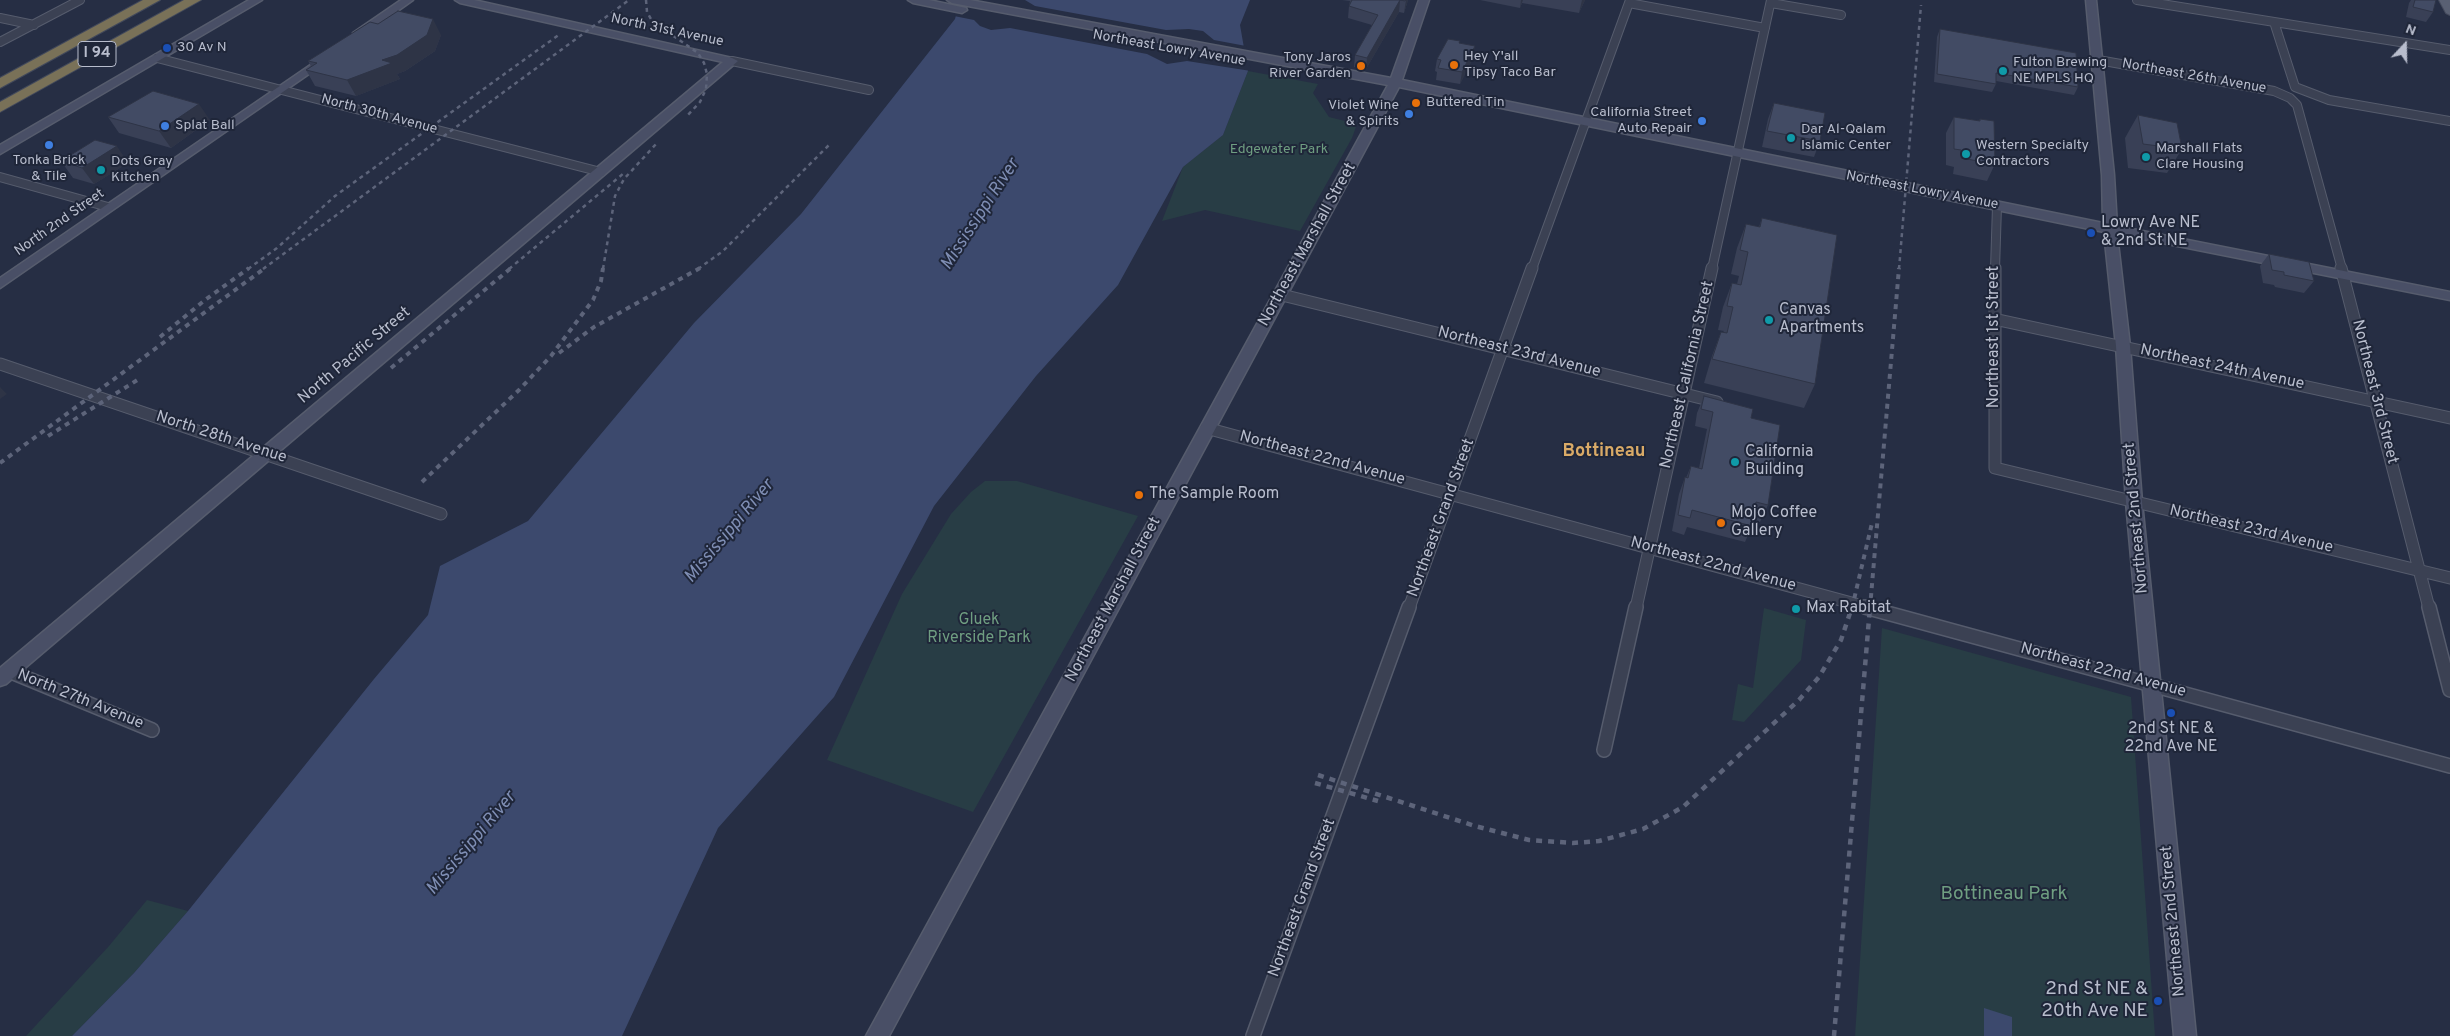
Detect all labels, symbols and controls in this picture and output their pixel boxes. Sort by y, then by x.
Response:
street label: North 31st Avenue [609,11,725,51]
north arrow [2380,20,2430,70]
text: N [2403,21,2418,40]
street label: Northeast Lowry Avenue [1091,27,1247,71]
place label: 30 Av N [177,40,227,56]
road number: I 94 [78,42,116,66]
marker: 30 Av N [161,42,173,54]
place label: Hey Y'all Tipsy Taco Bar [1464,49,1556,82]
place label: Tony Jaros River Garden [1269,50,1351,82]
place label: Fulton Brewing NE MPLS HQ [2013,55,2107,88]
street label: Northeast 26th Avenue [2121,56,2267,98]
marker: Hey Y'all Tipsy Taco Bar [1448,59,1460,71]
marker: Tony Jaros River Garden [1355,60,1367,72]
marker: Fulton Brewing NE MPLS HQ [1997,65,2009,77]
street label: North 30th Avenue [319,91,439,139]
place label: Buttered Tin [1426,95,1505,111]
marker: Buttered Tin [1410,97,1422,109]
place label: Violet Wine & Spirits [1328,98,1399,130]
place label: California Street Auto Repair [1590,105,1692,138]
marker: Violet Wine & Spirits [1403,108,1415,120]
marker: California Street Auto Repair [1696,115,1708,127]
place label: Splat Ball [175,118,235,134]
marker: Splat Ball [159,120,171,132]
place label: Dar Al-Qalam Islamic Center [1801,122,1891,154]
marker: Dar Al-Qalam Islamic Center [1785,132,1797,144]
place label: Western Specialty Contractors [1976,138,2089,170]
marker: Tonka Brick & Tile [43,139,55,151]
place label: Marshall Flats Clare Housing [2156,141,2244,174]
park label: Edgewater Park [1230,142,1328,158]
marker: Western Specialty Contractors [1960,148,1972,160]
marker: Marshall Flats Clare Housing [2140,151,2152,163]
place label: Tonka Brick & Tile [13,153,85,186]
place label: Dots Gray Kitchen [111,154,173,186]
water label: Mississippi River [937,155,1025,275]
street label: Northeast Marshall Street [1255,160,1361,330]
marker: Dots Gray Kitchen [95,164,107,176]
street label: Northeast Lowry Avenue [1844,168,2000,214]
street label: North 2nd Street [12,186,108,260]
place label: Lowry Ave NE & 2nd St NE [2101,214,2200,252]
marker: Lowry Ave NE & 2nd St NE [2085,227,2097,239]
street label: Northeast 1st Street [1985,266,2005,408]
street label: Northeast California Street [1657,279,1719,471]
place label: Canvas Apartments [1779,301,1864,339]
street label: North Pacific Street [295,303,415,409]
marker: Canvas Apartments [1763,314,1775,326]
street label: Northeast 3rd Street [2347,318,2401,466]
street label: Northeast 23rd Avenue [1436,323,1602,383]
street label: Northeast 24th Avenue [2138,341,2306,395]
street label: North 28th Avenue [153,408,289,468]
street label: Northeast 22nd Avenue [1237,428,1407,490]
street label: Northeast Grand Street [1404,436,1480,600]
district label: Bottineau [1563,441,1645,463]
street label: Northeast 2nd Street [2121,442,2153,594]
place label: California Building [1745,443,1813,481]
marker: California Building [1729,456,1741,468]
water label: Mississippi River [680,476,780,588]
place label: The Sample Room [1149,485,1279,505]
marker: The Sample Room [1133,489,1145,501]
street label: Northeast 23rd Avenue [2167,502,2335,558]
place label: Mojo Coffee Gallery [1731,504,1817,542]
street label: Northeast Marshall Street [1062,514,1166,686]
marker: Mojo Coffee Gallery [1715,517,1727,529]
street label: Northeast 22nd Avenue [1628,534,1798,596]
place label: Max Rabitat [1806,599,1891,619]
marker: Max Rabitat [1790,603,1802,615]
park label: Gluek Riverside Park [927,611,1031,649]
street label: Northeast 22nd Avenue [2018,640,2188,702]
street label: North 27th Avenue [14,666,146,734]
marker: 2nd St NE & 22nd Ave NE [2165,707,2177,719]
place label: 2nd St NE & 22nd Ave NE [2125,720,2217,758]
water label: Mississippi River [422,788,522,900]
street label: Northeast Grand Street [1265,816,1341,980]
street label: Northeast 2nd Street [2158,845,2190,997]
park label: Bottineau Park [1940,884,2068,906]
place label: 2nd St NE & 20th Ave NE [2041,979,2148,1023]
marker: 2nd St NE & 20th Ave NE [2152,995,2164,1007]

